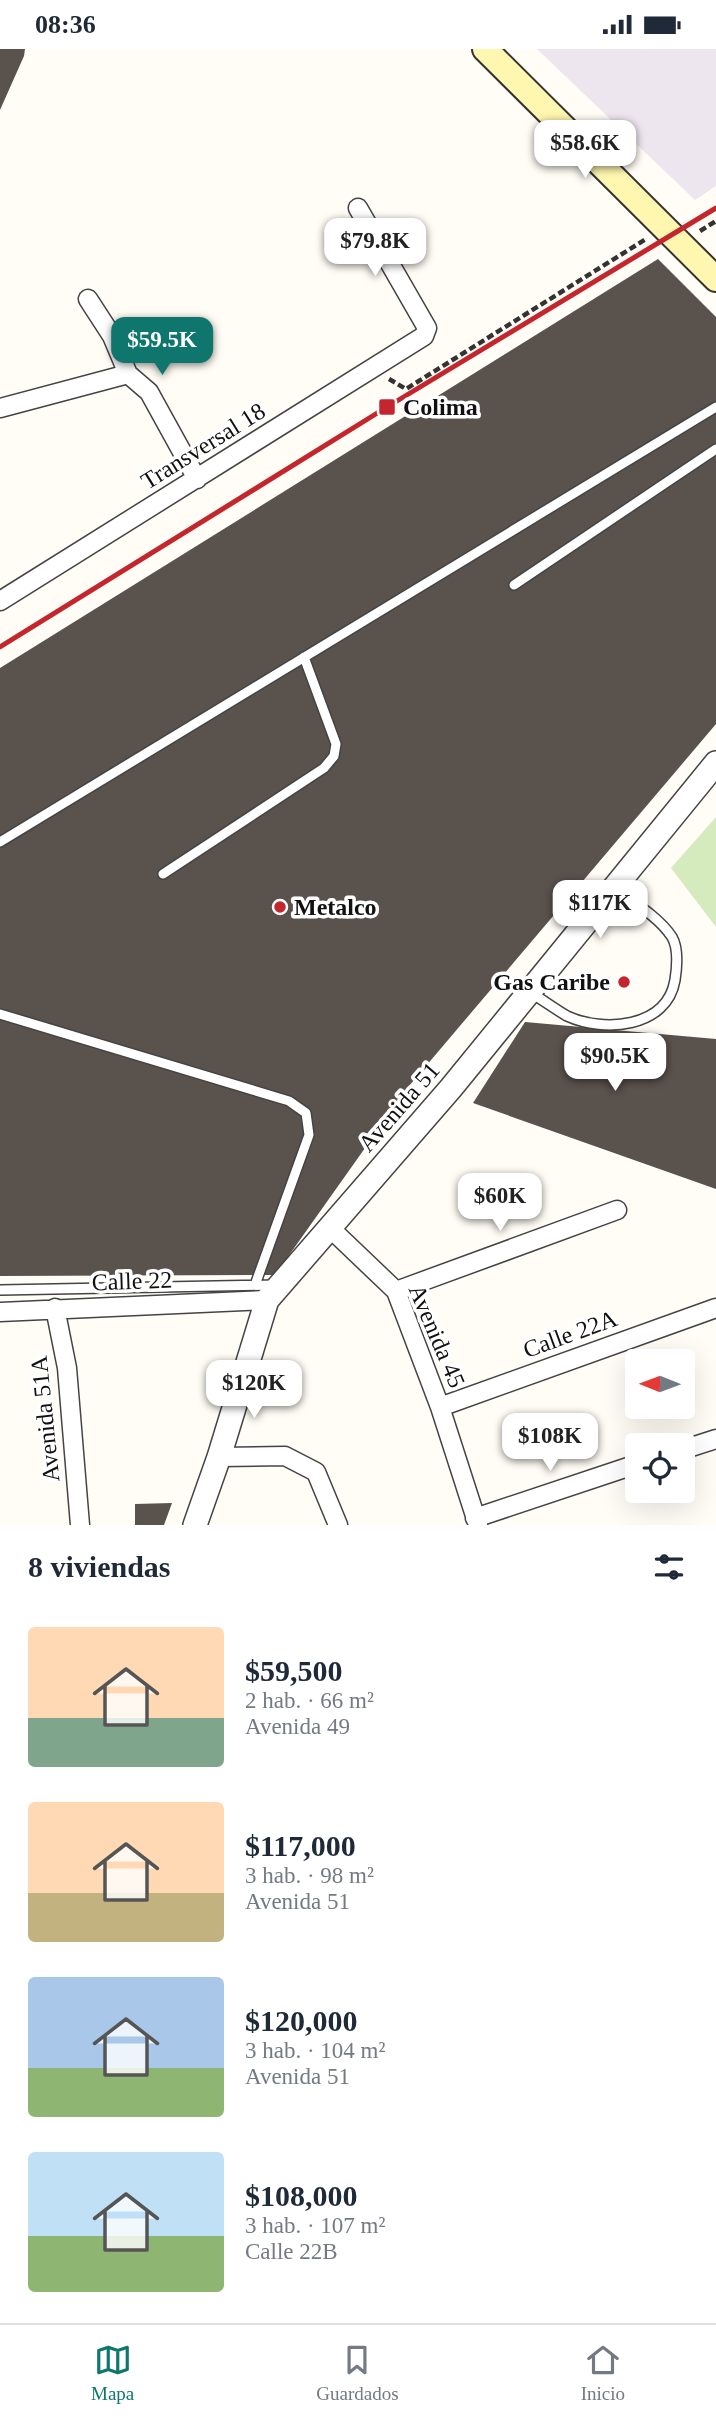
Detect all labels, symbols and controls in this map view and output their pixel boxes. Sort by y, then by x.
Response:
text: 08:36 [35,10,96,39]
pin: $58.6K [528,121,642,180]
text: $58.6K [550,130,620,155]
pin: $79.8K [318,219,432,278]
text: $79.8K [340,228,410,253]
pin: $59.5K [105,317,219,377]
text: $59.5K [127,327,197,352]
place label: Colima [403,394,478,420]
marker: Colima [377,397,397,417]
street label: Transversal 18 [136,398,270,494]
pin: $117K [551,881,649,940]
text: $117K [569,890,631,915]
place label: Metalco [294,894,377,920]
marker: Metalco [272,899,288,915]
place label: Gas Caribe [493,969,610,995]
marker: Gas Caribe [616,974,632,990]
pin: $90.5K [558,1033,672,1093]
text: $90.5K [580,1043,650,1068]
street label: Avenida 51 [353,1057,445,1157]
pin: $60K [459,1173,541,1233]
text: $60K [474,1183,526,1208]
street label: Calle 22 [91,1267,173,1295]
street label: Avenida 45 [404,1281,470,1391]
street label: Calle 22A [520,1305,621,1363]
north arrow [625,1349,695,1419]
map controls [625,1349,695,1503]
street label: Avenida 51A [25,1354,65,1483]
pin: $120K [205,1361,303,1420]
text: $120K [222,1370,286,1395]
pin: $108K [501,1413,599,1473]
text: $108K [518,1423,582,1448]
button: locate [625,1433,695,1503]
icon: filters [650,1548,688,1586]
text: 8 viviendas [28,1550,171,1583]
text: $59,500 [245,1654,343,1687]
icon: home [84,1655,168,1739]
text: 2 hab. · 66 m² [245,1688,374,1713]
text: Avenida 49 [245,1714,350,1739]
text: $117,000 [245,1829,356,1862]
icon: home [84,1830,168,1914]
text: 3 hab. · 98 m² [245,1863,374,1888]
text: Avenida 51 [245,1889,350,1914]
text: $120,000 [245,2004,358,2037]
icon: home [84,2005,168,2089]
text: 3 hab. · 104 m² [245,2038,385,2063]
text: Avenida 51 [245,2064,350,2089]
text: $108,000 [245,2179,358,2212]
icon: home [84,2180,168,2264]
text: 3 hab. · 107 m² [245,2213,385,2238]
text: Calle 22B [245,2239,338,2264]
tab: Mapa [91,2341,134,2405]
tab: Guardados [316,2341,399,2405]
tab: Inicio [581,2341,625,2405]

